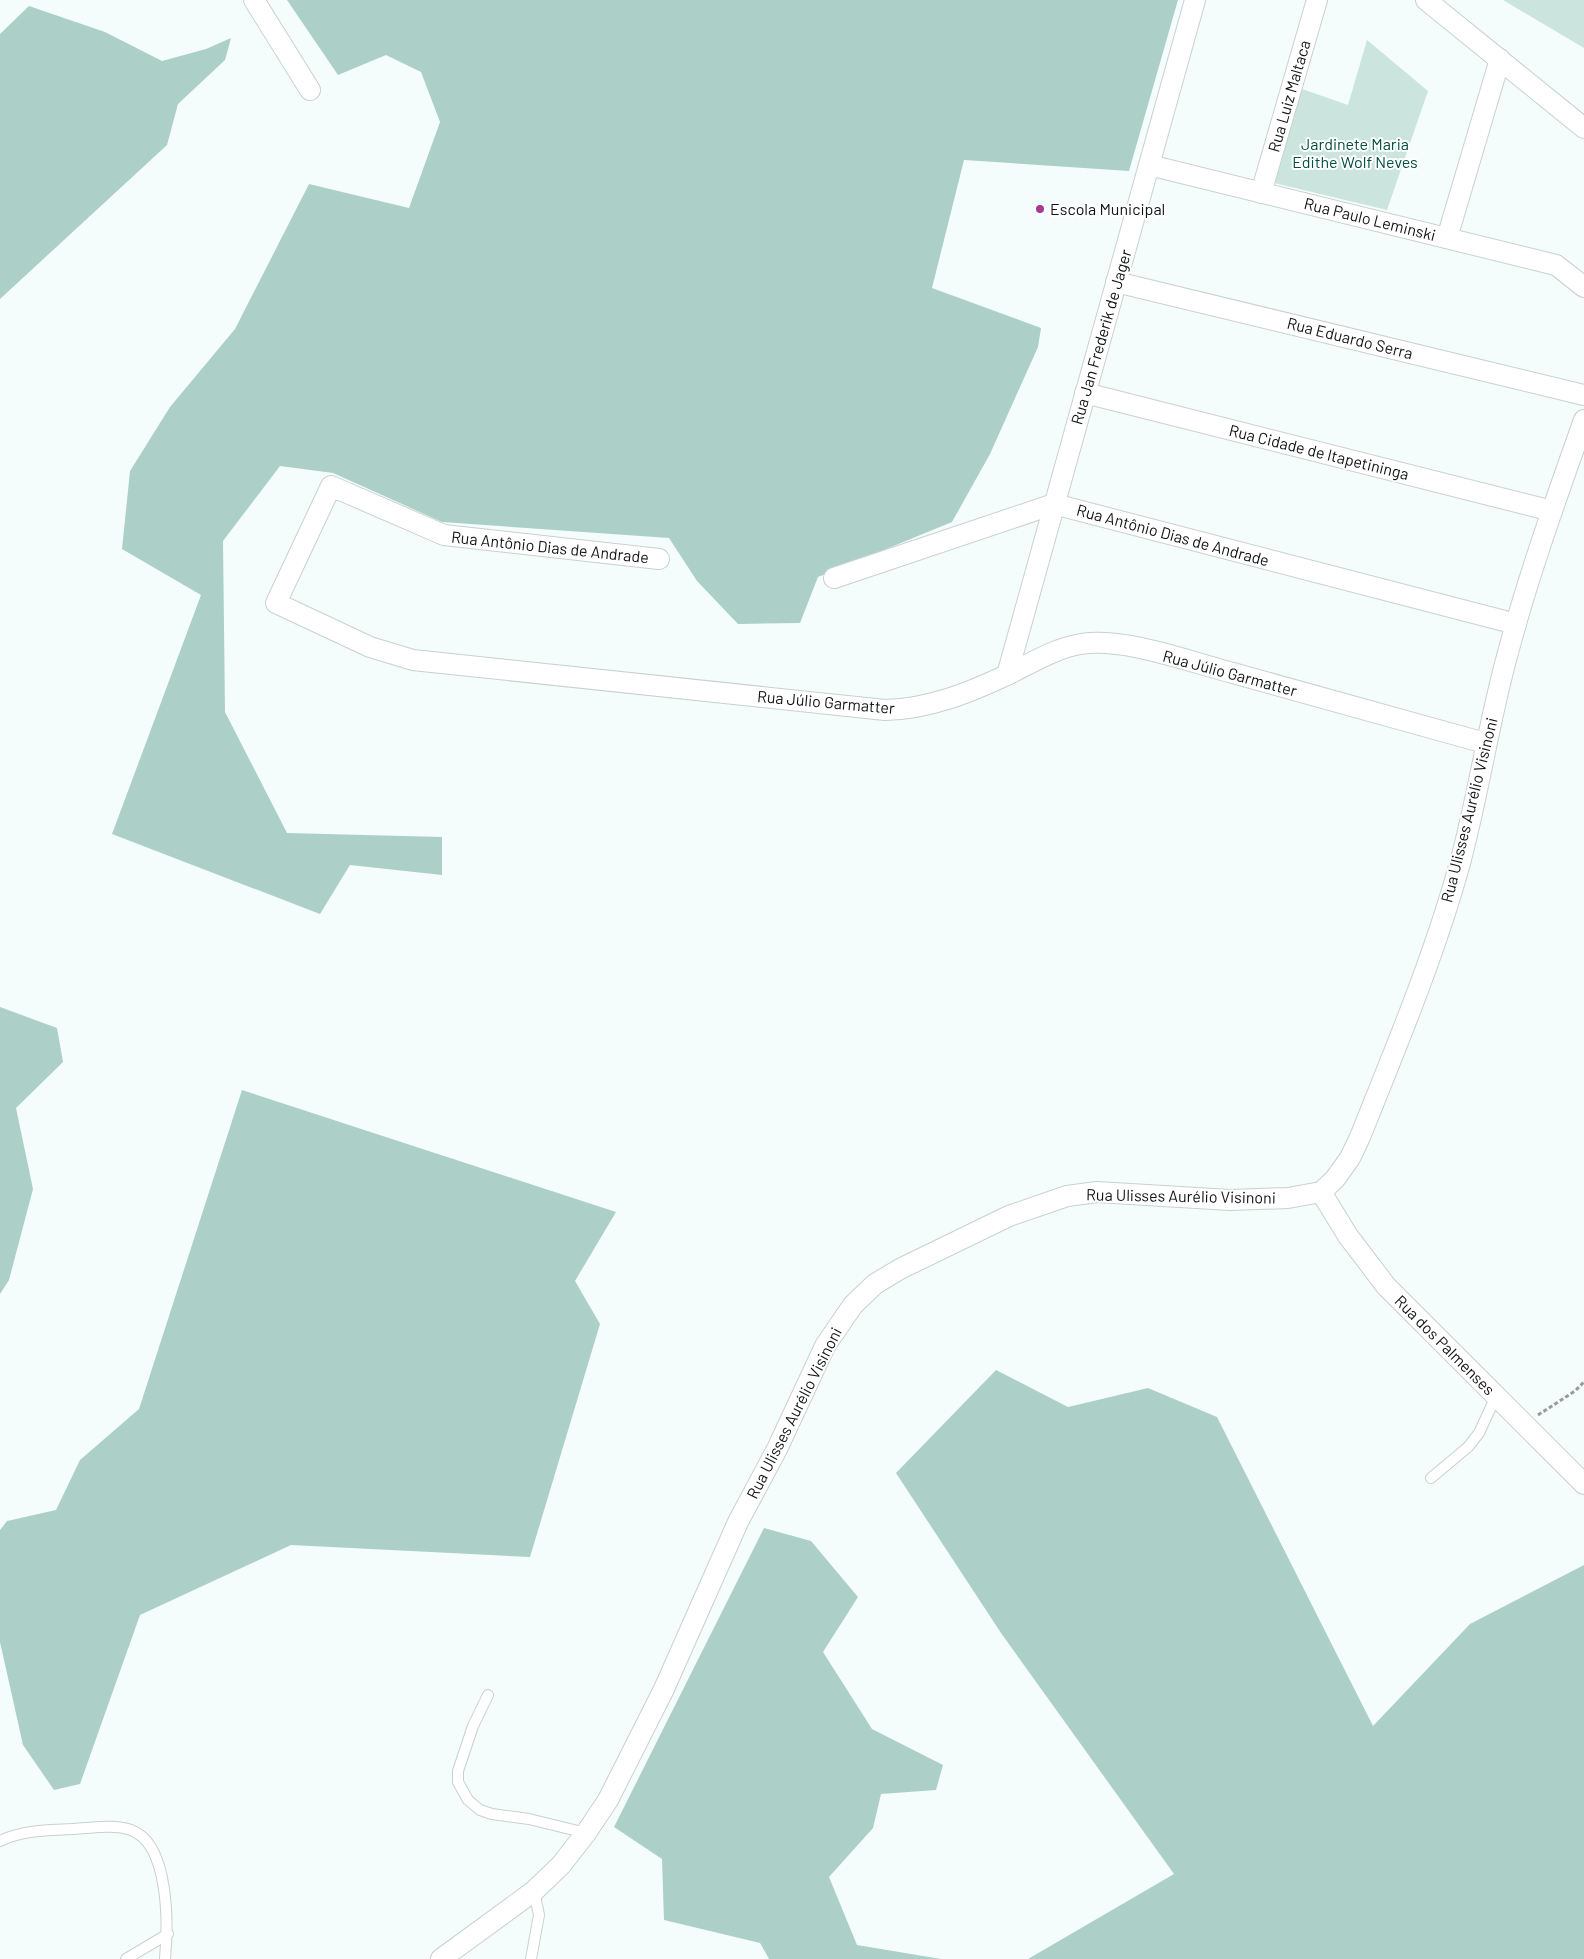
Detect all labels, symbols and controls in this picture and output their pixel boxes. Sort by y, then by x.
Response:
street label: Rua Luiz Maltaca [1263,38,1314,154]
park label: Jardinete Maria Edithe Wolf Neves [1292,134,1418,171]
street label: Rua Paulo Leminski [1302,193,1438,244]
place label: Escola Municipal [1050,199,1165,218]
marker: Escola Municipal [1034,203,1046,215]
street label: Rua Jan Frederik de Jager [1066,247,1135,427]
street label: Rua Eduardo Serra [1285,313,1415,362]
street label: Rua Cidade de Itapetininga [1227,420,1411,483]
street label: Rua Antônio Dias de Andrade [1075,500,1271,569]
street label: Rua Antônio Dias de Andrade [450,527,650,566]
street label: Rua Júlio Garmatter [1161,645,1299,700]
street label: Rua Júlio Garmatter [756,686,896,717]
street label: Rua Ulisses Aurélio Visinoni [1436,716,1501,904]
street label: Rua Ulisses Aurélio Visinoni [1086,1184,1276,1207]
street label: Rua dos Palmenses [1391,1291,1499,1399]
street label: Rua Ulisses Aurélio Visinoni [742,1324,845,1502]

